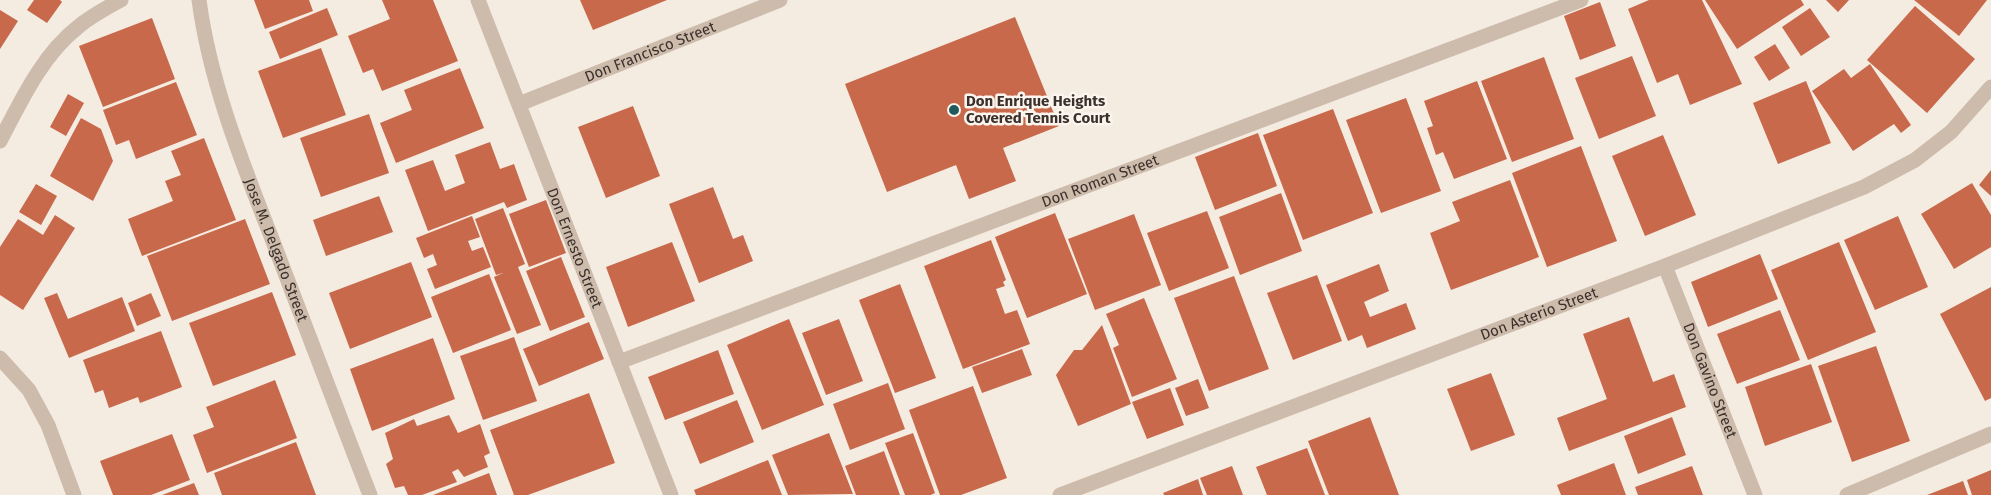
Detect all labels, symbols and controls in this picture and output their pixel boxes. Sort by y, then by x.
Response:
street label: Don Francisco Street [582,17,718,86]
place label: Don Enrique Heights Covered Tennis Court [966,92,1111,127]
marker: Don Enrique Heights Covered Tennis Court [947,103,961,117]
street label: Don Roman Street [1039,151,1162,211]
street label: Jose M. Delgado Street [240,176,312,325]
street label: Don Ernesto Street [543,185,606,311]
street label: Don Asterio Street [1478,283,1600,344]
street label: Don Gavino Street [1679,320,1741,441]

